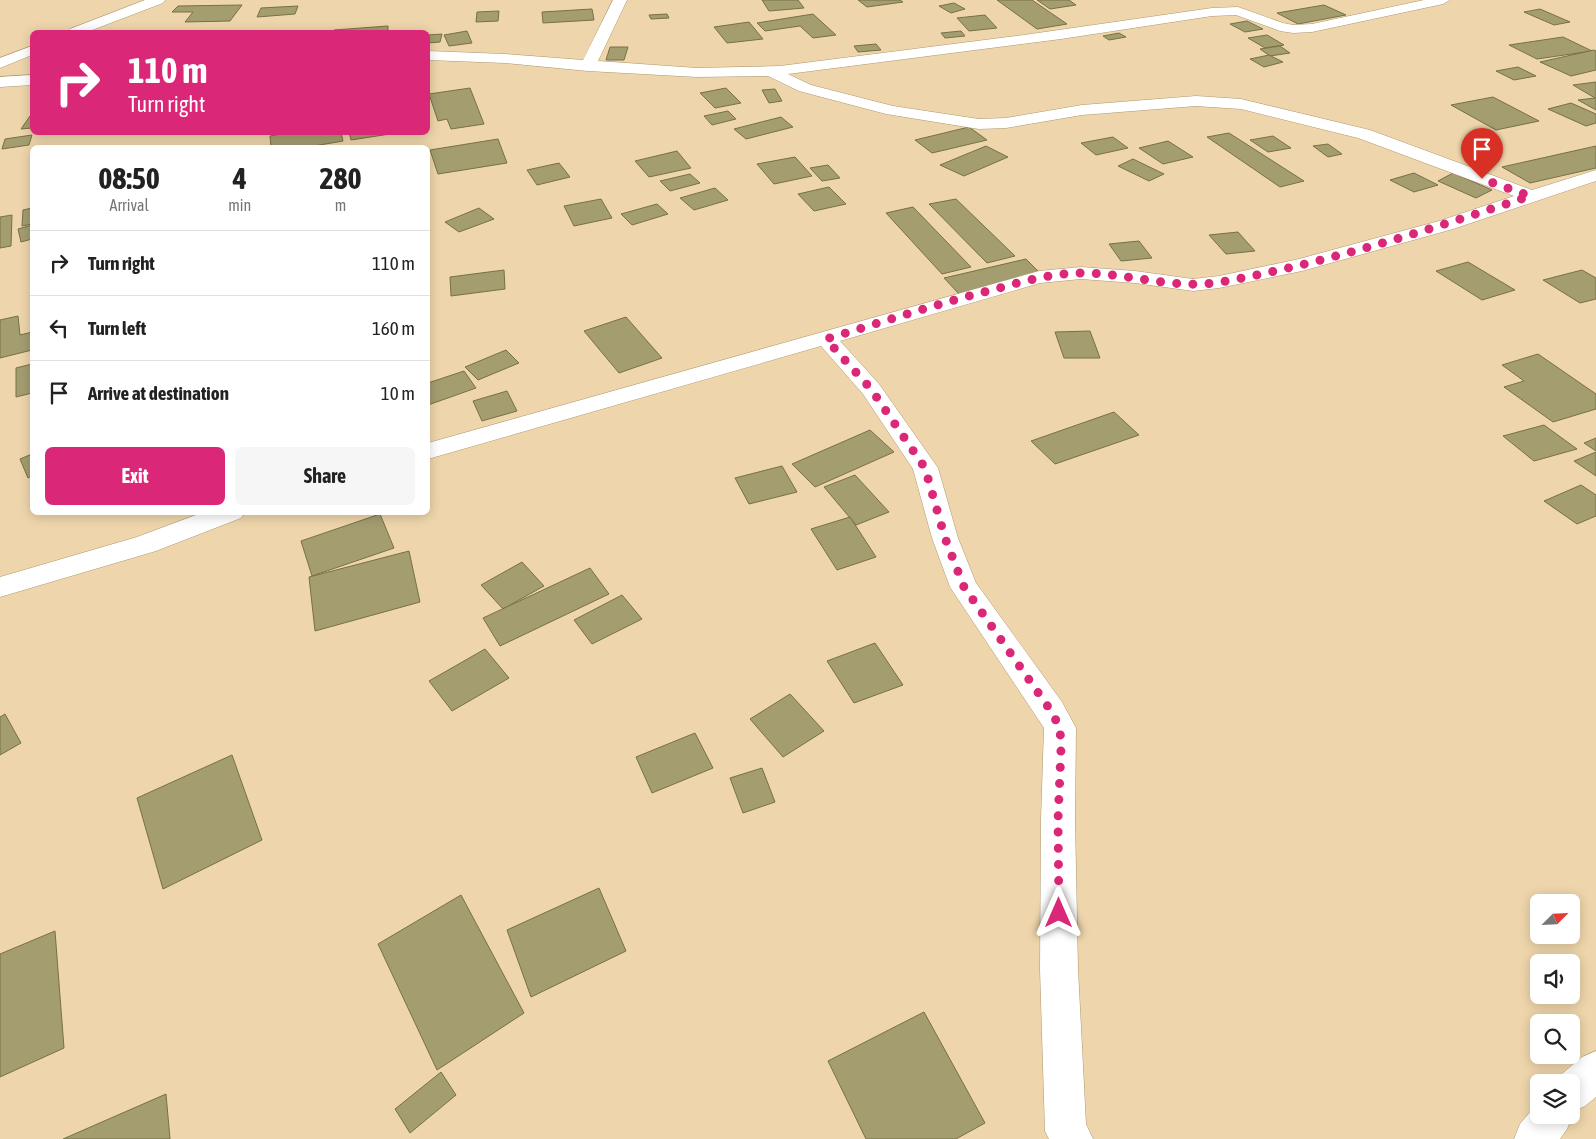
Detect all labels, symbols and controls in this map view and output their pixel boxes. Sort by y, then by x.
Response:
icon: right [45,50,110,115]
text: 110 m [128,50,207,90]
text: Turn right [128,91,205,117]
pin [1461,128,1503,179]
icon: arrive [1468,135,1496,163]
text: 08:50 [98,161,160,195]
text: 4 [233,161,247,195]
text: 280 [319,161,362,195]
text: Arrival [110,196,149,214]
text: min [228,196,251,214]
text: m [335,196,346,214]
icon: right [45,249,73,277]
text: Turn right [88,252,155,274]
text: 110 m [372,252,415,274]
icon: left [45,314,73,342]
text: Turn left [88,317,146,339]
text: 160 m [372,317,415,339]
icon: arrive [45,379,73,407]
text: Arrive at destination [88,382,229,404]
text: 10 m [381,382,415,404]
button: Exit [45,447,225,505]
button: Share [235,447,415,505]
position arrow [1032,886,1084,938]
north arrow [1530,894,1580,944]
map controls [1530,894,1580,1124]
button: sound [1530,954,1580,1004]
button: search [1530,1014,1580,1064]
button: layers [1530,1074,1580,1124]

